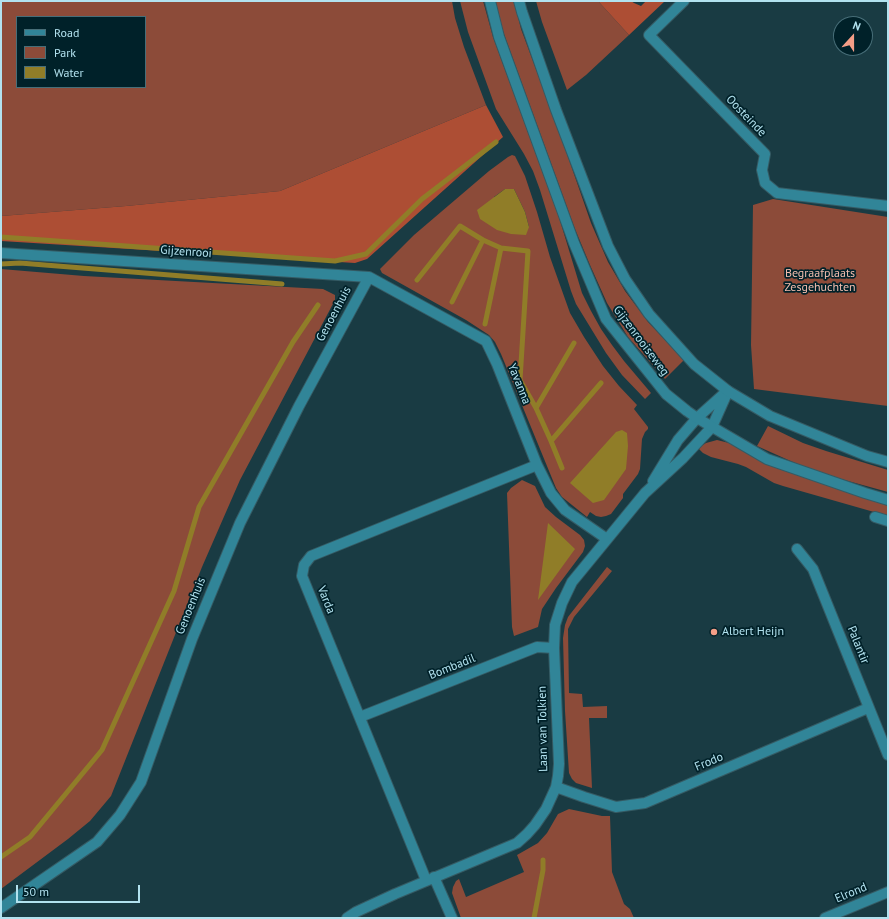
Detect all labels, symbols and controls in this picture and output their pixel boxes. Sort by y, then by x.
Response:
legend [16,16,146,88]
north arrow [833,16,873,56]
text: N [851,18,863,34]
text: Road [54,25,79,40]
text: Park [54,45,76,60]
text: Water [54,65,84,80]
street label: Oosteinde [723,92,769,140]
street label: Gijzenrooi [160,243,212,261]
park label: Begraafplaats Zesgehuchten [784,267,856,295]
street label: Genoenhuis [313,284,355,344]
street label: Gijzenrooiseweg [610,303,672,379]
street label: Yavanna [504,362,534,406]
street label: Genoenhuis [173,575,209,637]
street label: Varda [314,584,338,616]
street label: Palantir [844,624,872,666]
place label: Albert Heijn [722,625,784,639]
marker: Albert Heijn [709,627,719,637]
street label: Bombadil [427,651,477,683]
street label: Laan van Tolkien [535,686,551,772]
street label: Frodo [693,750,725,774]
scale bar [18,877,142,903]
street label: Elrond [833,880,869,906]
text: 50 m [23,884,49,899]

